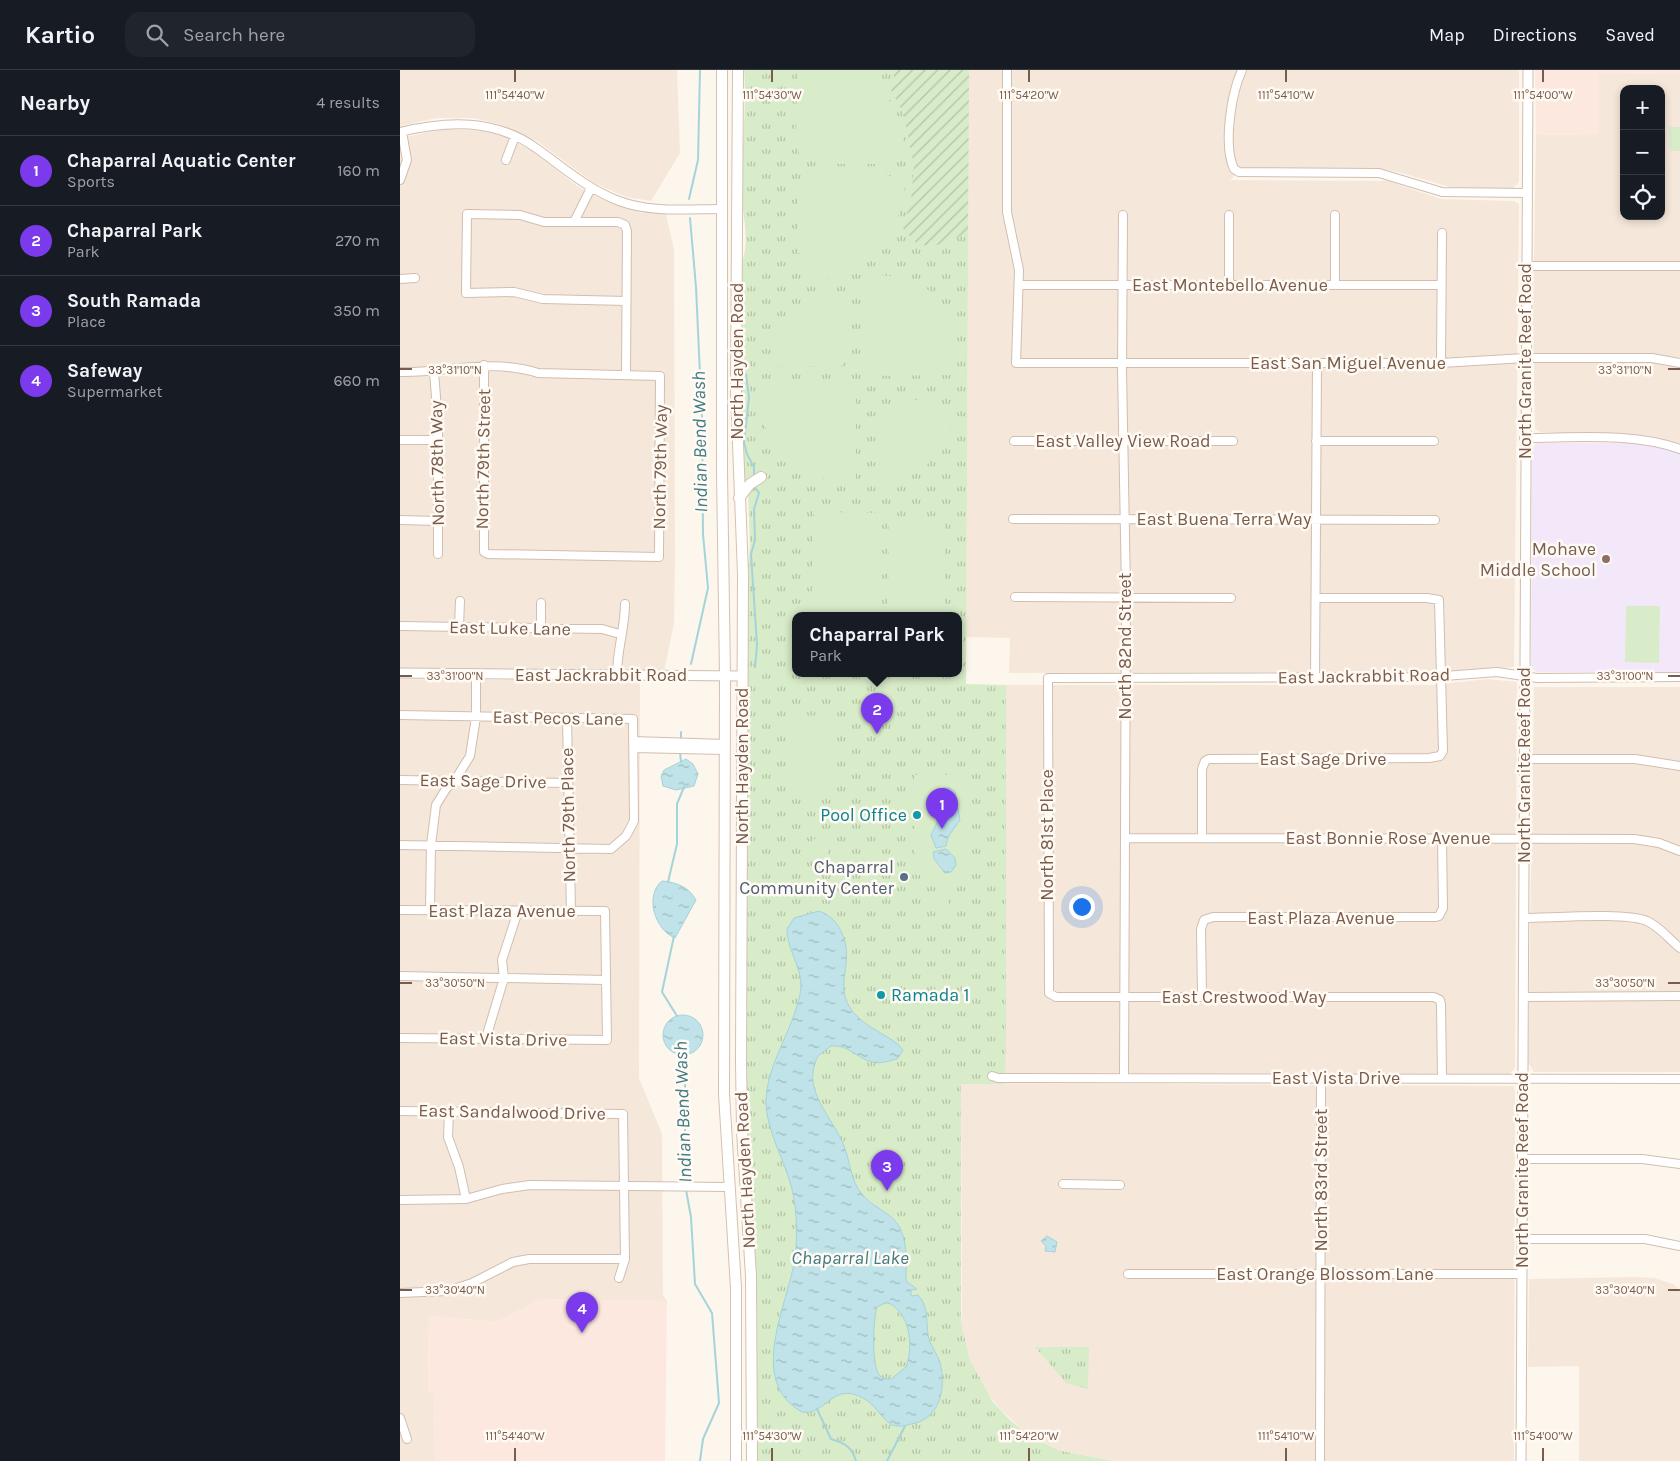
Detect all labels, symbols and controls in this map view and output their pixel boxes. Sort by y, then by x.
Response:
search box [125,12,475,57]
text: Kartio [25,21,95,49]
icon: search [143,21,171,49]
text: Search here [183,24,285,46]
text: Map [1429,24,1465,46]
text: Directions [1493,24,1577,46]
text: Saved [1605,24,1655,46]
map controls [1620,85,1665,220]
button: + [1620,85,1665,130]
text: 111°54'40"W [485,88,545,102]
text: 111°54'30"W [742,88,802,102]
text: 111°54'20"W [999,88,1059,102]
text: 111°54'10"W [1258,88,1315,102]
text: 111°54'00"W [1513,88,1573,102]
text: Nearby [20,91,90,115]
text: 4 results [316,93,380,112]
button: − [1620,130,1665,175]
text: Chaparral Aquatic Center [67,150,295,172]
text: 1 [33,161,39,180]
text: 160 m [337,161,380,180]
text: Sports [67,172,115,191]
button: locate [1620,175,1665,220]
text: Chaparral Park [67,220,202,242]
text: 2 [31,231,41,250]
text: 270 m [335,231,380,250]
text: Park [67,242,99,261]
street label: North Granite Reef Road [1514,263,1536,459]
street label: East Montebello Avenue [1132,274,1328,296]
street label: North Hayden Road [726,282,748,440]
text: South Ramada [67,290,201,312]
text: 3 [31,301,41,320]
text: 350 m [333,301,380,320]
text: Place [67,312,106,331]
street label: East San Miguel Avenue [1250,352,1446,374]
text: Safeway [67,360,142,382]
text: 33°31'10"N [428,363,482,377]
text: 33°31'10"N [1598,363,1652,377]
text: 4 [31,371,41,390]
text: 660 m [333,371,380,390]
water label: Indian Bend Wash [688,371,712,513]
text: Supermarket [67,382,163,401]
street label: North 79th Street [471,388,495,530]
street label: North 78th Way [425,399,449,526]
street label: North 79th Way [648,404,672,530]
street label: East Valley View Road [1035,430,1211,452]
street label: East Buena Terra Way [1137,508,1312,530]
place label: Mohave Middle School [1480,538,1596,581]
marker: Mohave Middle School [1600,553,1612,565]
street label: North 82nd Street [1114,572,1136,720]
popup [792,612,962,677]
street label: East Luke Lane [449,616,571,640]
text: Chaparral Park [809,624,945,646]
text: Park [809,646,842,665]
street label: East Jackrabbit Road [1277,663,1451,689]
street label: East Jackrabbit Road [515,664,687,686]
street label: North Granite Reef Road [1513,667,1535,863]
text: 33°31'00"N [426,669,484,683]
text: 33°31'00"N [1596,669,1654,683]
street label: North Hayden Road [731,687,753,845]
pin: 2 [861,693,893,734]
street label: East Pecos Lane [492,706,624,730]
street label: North 79th Place [556,747,580,883]
street label: East Sage Drive [1259,748,1387,770]
street label: East Sage Drive [419,769,547,793]
street label: North 81st Place [1036,769,1058,901]
pin: 1 [926,788,958,829]
place label: Pool Office [820,804,907,826]
marker: Pool Office [911,809,923,821]
street label: East Bonnie Rose Avenue [1285,827,1491,849]
place label: Chaparral Community Center [739,856,894,899]
marker: Chaparral Community Center [898,871,910,883]
your location [1069,894,1095,920]
street label: East Plaza Avenue [428,900,576,922]
street label: East Plaza Avenue [1247,907,1395,929]
text: 33°30'50"N [425,976,485,990]
text: 33°30'50"N [1595,976,1655,990]
place label: Ramada 1 [891,984,969,1006]
street label: East Crestwood Way [1162,986,1327,1008]
marker: Ramada 1 [875,989,887,1001]
street label: East Vista Drive [439,1027,567,1051]
water label: Indian Bend Wash [670,1041,696,1183]
street label: East Vista Drive [1272,1067,1400,1089]
street label: North Granite Reef Road [1511,1072,1533,1268]
street label: North Hayden Road [730,1091,760,1249]
street label: East Sandalwood Drive [418,1099,606,1125]
street label: North 83rd Street [1310,1108,1332,1252]
pin: 3 [871,1150,903,1191]
water label: Chaparral Lake [791,1247,909,1269]
street label: East Orange Blossom Lane [1216,1263,1434,1285]
text: 33°30'40"N [425,1283,485,1297]
text: 33°30'40"N [1595,1283,1655,1297]
pin: 4 [566,1292,598,1333]
text: 111°54'40"W [485,1429,545,1443]
text: 111°54'30"W [742,1429,802,1443]
text: 111°54'20"W [999,1429,1059,1443]
text: 111°54'10"W [1258,1429,1315,1443]
text: 111°54'00"W [1513,1429,1573,1443]

